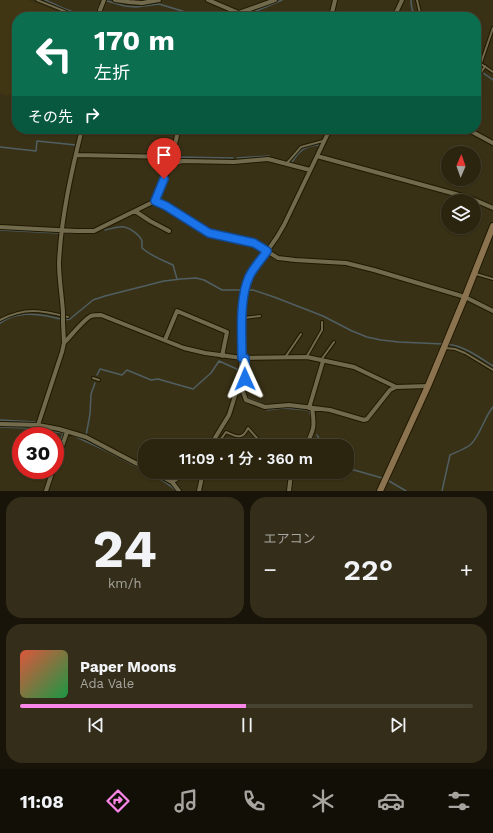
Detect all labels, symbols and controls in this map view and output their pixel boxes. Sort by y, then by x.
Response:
text: 170 m [94,24,175,57]
icon: left [28,28,80,80]
text: 左折 [94,62,130,83]
icon: right [81,104,103,126]
text: その先 [28,108,73,126]
pin [147,138,181,179]
icon: arrive [153,144,175,166]
north arrow [441,146,481,186]
map controls [441,146,481,234]
button: layers [441,194,481,234]
position arrow [224,358,266,400]
speed limit sign: 30 [12,427,64,479]
text: 11:09 · 1 分 · 360 m [179,450,313,468]
text: 24 [93,519,157,580]
text: エアコン [264,531,316,546]
text: 22° [343,552,393,587]
text: − [264,557,277,582]
text: + [460,557,473,582]
text: km/h [108,576,142,591]
text: Paper Moons [80,658,176,676]
text: Ada Vale [80,676,134,691]
icon: previous [85,714,107,736]
icon: pause [236,714,258,736]
icon: next [387,714,409,736]
icon: directions [104,787,132,815]
icon: music [172,787,200,815]
icon: phone [240,787,268,815]
icon: climate [309,787,337,815]
icon: car [377,787,405,815]
icon: filters [445,787,473,815]
text: 11:08 [20,791,64,812]

